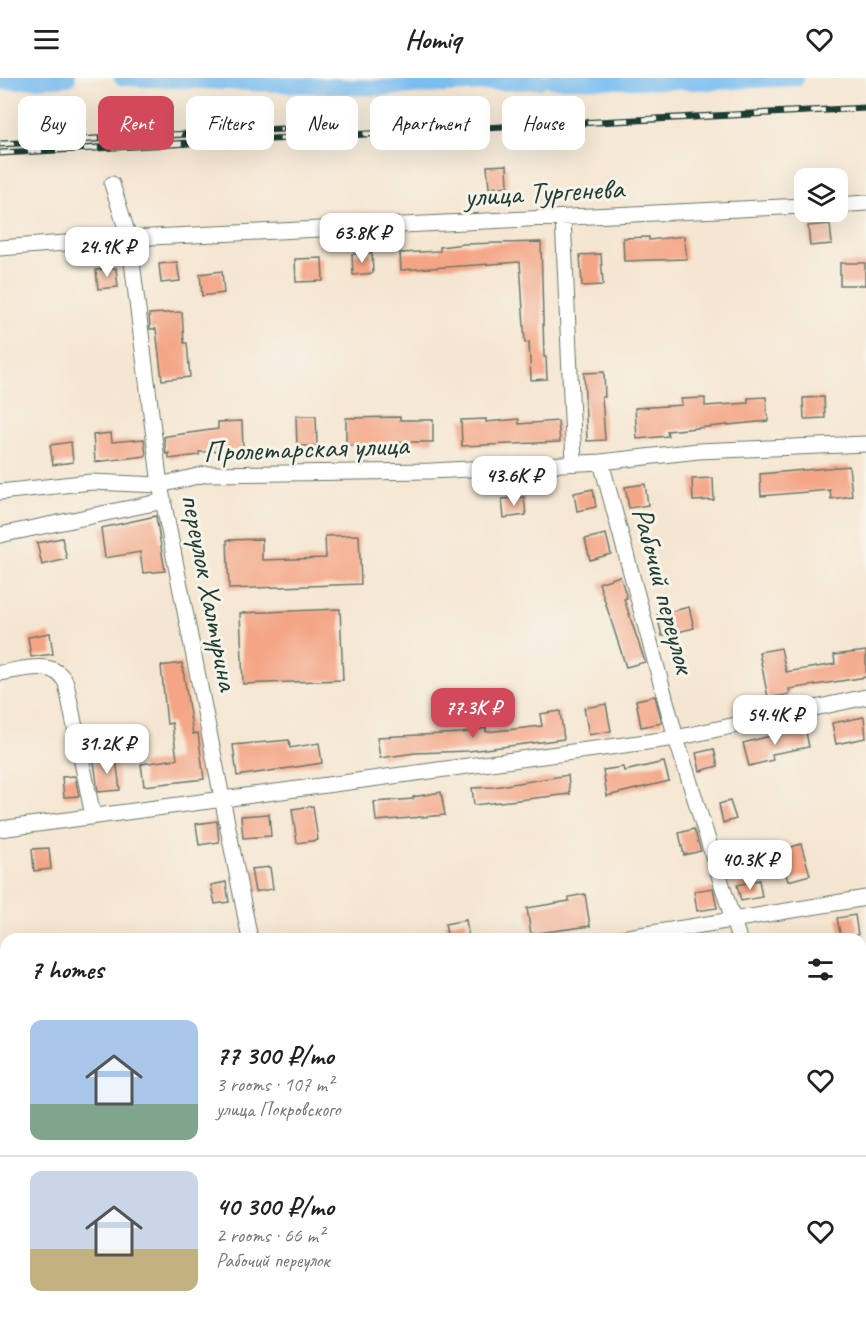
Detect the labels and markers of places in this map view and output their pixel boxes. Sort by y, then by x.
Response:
pin: 63.8K ₽ [307,213,417,264]
pin: 24.9K ₽ [52,227,162,278]
pin: 43.6K ₽ [459,456,569,507]
pin: 77.3K ₽ [418,688,528,739]
pin: 54.4K ₽ [720,695,830,746]
pin: 31.2K ₽ [52,724,162,775]
pin: 40.3K ₽ [695,840,805,891]

